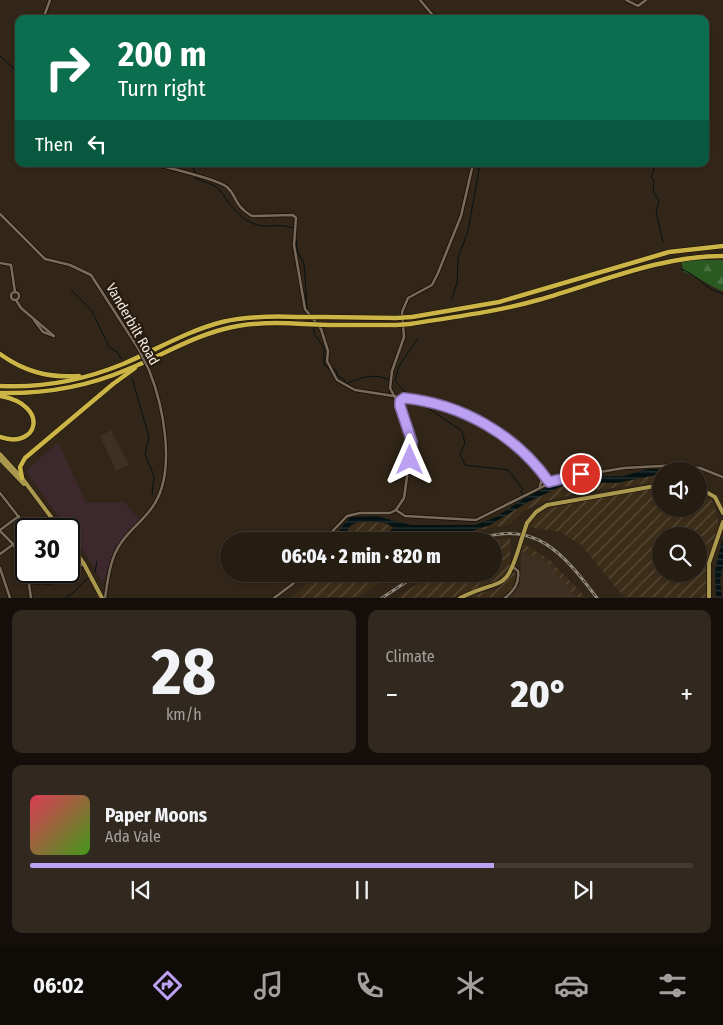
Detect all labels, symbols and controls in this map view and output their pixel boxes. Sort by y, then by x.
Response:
text: 200 m [118,33,206,75]
icon: right [35,35,100,100]
text: Turn right [118,75,206,102]
icon: left [83,130,111,158]
text: Then [35,133,73,156]
street label: Vanderbilt Road [102,280,163,368]
position arrow [383,433,435,485]
pin [560,453,602,495]
icon: arrive [567,460,595,488]
map controls [652,462,707,582]
button: sound [652,462,707,517]
speed limit sign: 30 [15,518,80,583]
button: search [652,527,707,582]
text: 06:04 · 2 min · 820 m [281,545,441,568]
text: 28 [152,633,216,711]
text: Climate [386,647,435,666]
text: 20° [511,671,568,717]
text: − [386,678,398,711]
text: + [680,678,693,711]
text: km/h [166,705,202,724]
text: Paper Moons [105,804,207,827]
text: Ada Vale [105,827,161,846]
icon: previous [127,876,155,904]
icon: pause [348,876,376,904]
icon: next [569,876,597,904]
icon: directions [150,968,185,1003]
icon: music [251,968,286,1003]
icon: phone [352,968,387,1003]
icon: climate [453,968,488,1003]
icon: car [554,968,589,1003]
icon: filters [655,968,690,1003]
text: 06:02 [33,972,84,999]

